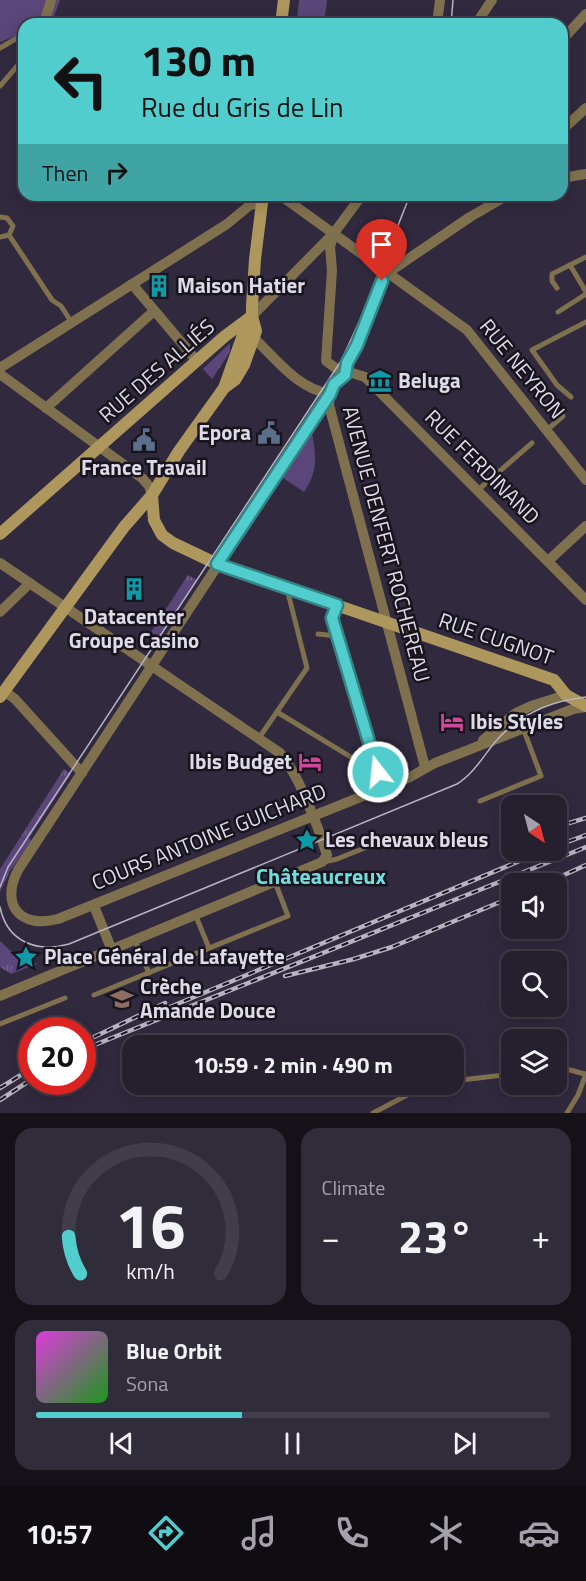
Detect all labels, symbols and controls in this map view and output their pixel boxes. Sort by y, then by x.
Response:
text: 130 m [141,28,256,92]
icon: left [42,42,120,120]
text: Rue du Gris de Lin [141,86,344,127]
text: Then [42,156,88,190]
icon: right [100,156,133,189]
pin [356,219,407,281]
icon: arrive [365,228,398,261]
place label: Maison Hatier [177,269,305,301]
building icon: Maison Hatier [146,273,172,299]
street label: RUE DES ALLIÉS [91,311,221,430]
street label: RUE NEYRON [472,311,573,425]
place label: Beluga [398,364,461,396]
museum icon: Beluga [367,368,393,394]
street label: RUE FERDINAND [418,401,548,531]
street label: AVENUE DENFERT ROCHEREAU [335,402,439,685]
place label: Epora [198,416,251,448]
public building icon: Epora [256,420,282,446]
public building icon: France Travail [131,427,157,453]
place label: France Travail [81,451,207,483]
building icon: Datacenter Groupe Casino [121,576,147,602]
place label: Datacenter Groupe Casino [69,600,199,656]
street label: RUE CUGNOT [435,604,558,673]
place label: Ibis Styles [470,705,563,737]
hotel icon: Ibis Styles [439,709,465,735]
position arrow [346,740,410,804]
place label: Ibis Budget [189,745,292,777]
hotel icon: Ibis Budget [297,749,323,775]
street label: COURS ANTOINE GUICHARD [86,774,331,898]
north arrow [501,795,567,861]
map controls [501,795,567,1095]
place label: Les chevaux bleus [325,823,488,855]
place icon: Les chevaux bleus [294,827,320,853]
district label: Châteaucreux [256,859,386,893]
button: sound [501,873,567,939]
place label: Place Général de Lafayette [44,940,285,972]
place icon: Place Général de Lafayette [13,944,39,970]
button: search [501,951,567,1017]
place label: Crèche Amande Douce [140,970,276,1026]
school or university icon: Crèche Amande Douce [109,986,135,1012]
speed limit sign: 20 [18,1017,96,1095]
button: layers [501,1029,567,1095]
text: 10:59 · 2 min · 490 m [193,1048,393,1082]
text: Climate [322,1172,385,1203]
text: 16 [115,1177,185,1272]
text: 23° [398,1202,474,1270]
text: − [322,1212,340,1262]
text: + [532,1212,550,1262]
text: km/h [126,1255,175,1287]
text: Blue Orbit [126,1334,222,1368]
text: Sona [126,1368,168,1399]
icon: previous [105,1427,138,1460]
icon: pause [276,1427,309,1460]
icon: next [448,1427,481,1460]
icon: directions [145,1512,187,1554]
icon: music [238,1512,280,1554]
icon: phone [331,1512,373,1554]
icon: climate [425,1512,467,1554]
icon: car [518,1512,560,1554]
text: 10:57 [26,1513,93,1554]

